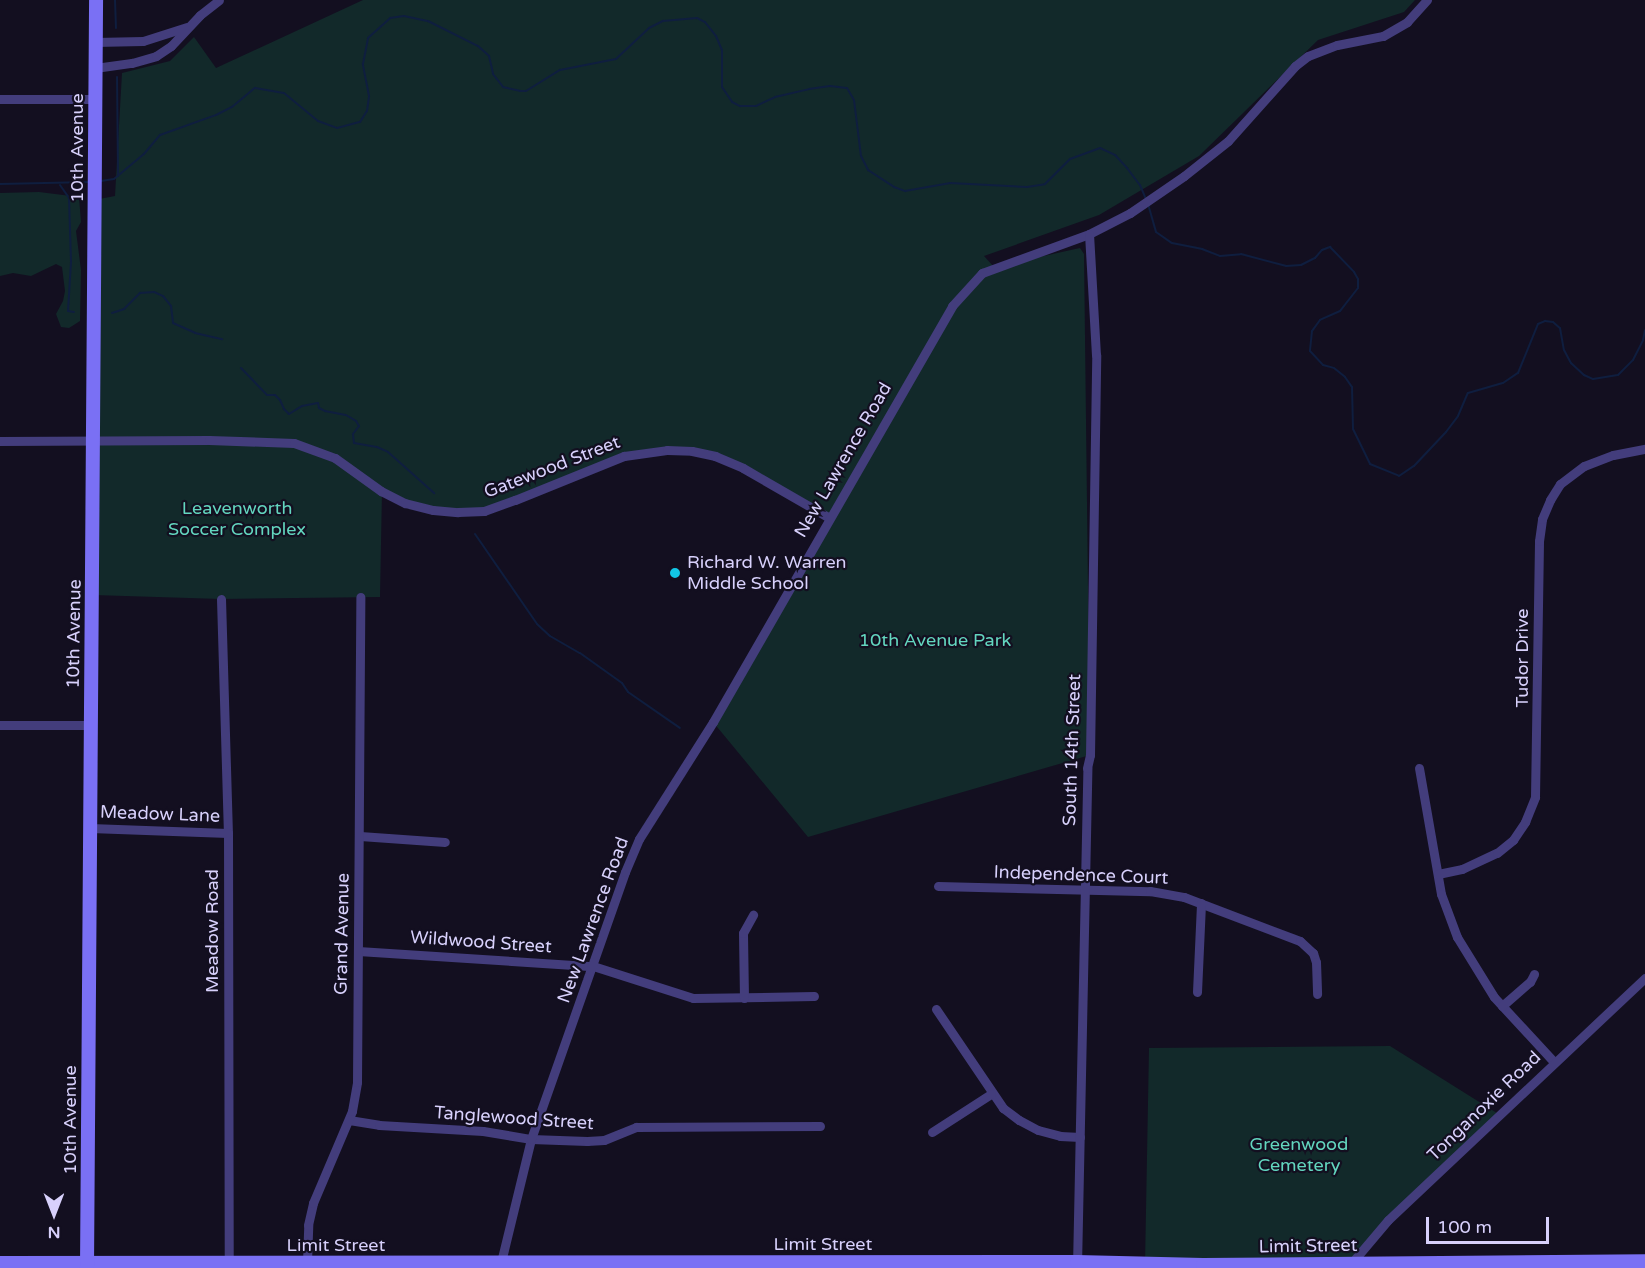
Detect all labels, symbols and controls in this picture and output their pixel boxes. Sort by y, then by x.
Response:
street label: 10th Avenue [66,93,88,203]
street label: New Lawrence Road [790,379,896,541]
street label: Gatewood Street [481,431,623,503]
park label: Leavenworth Soccer Complex [168,498,306,540]
place label: Richard W. Warren Middle School [687,552,847,594]
marker: Richard W. Warren Middle School [668,566,682,580]
street label: 10th Avenue [62,579,86,689]
street label: Tudor Drive [1511,608,1533,708]
park label: 10th Avenue Park [859,629,1011,651]
street label: South 14th Street [1059,674,1085,826]
street label: Meadow Lane [100,801,220,827]
street label: New Lawrence Road [553,834,633,1006]
street label: Independence Court [993,861,1169,889]
street label: Meadow Road [201,869,223,993]
street label: Grand Avenue [330,873,354,995]
street label: Wildwood Street [409,926,553,958]
street label: Tonganoxie Road [1423,1046,1545,1166]
street label: 10th Avenue [59,1065,81,1175]
street label: Tanglewood Street [433,1102,595,1134]
park label: Greenwood Cemetery [1250,1134,1348,1176]
north arrow [24,1184,84,1244]
scale bar [1429,1205,1552,1243]
text: 100 m [1437,1216,1492,1238]
text: N [48,1222,60,1242]
street label: Limit Street [774,1233,872,1255]
street label: Limit Street [287,1234,385,1256]
street label: Limit Street [1258,1234,1358,1258]

